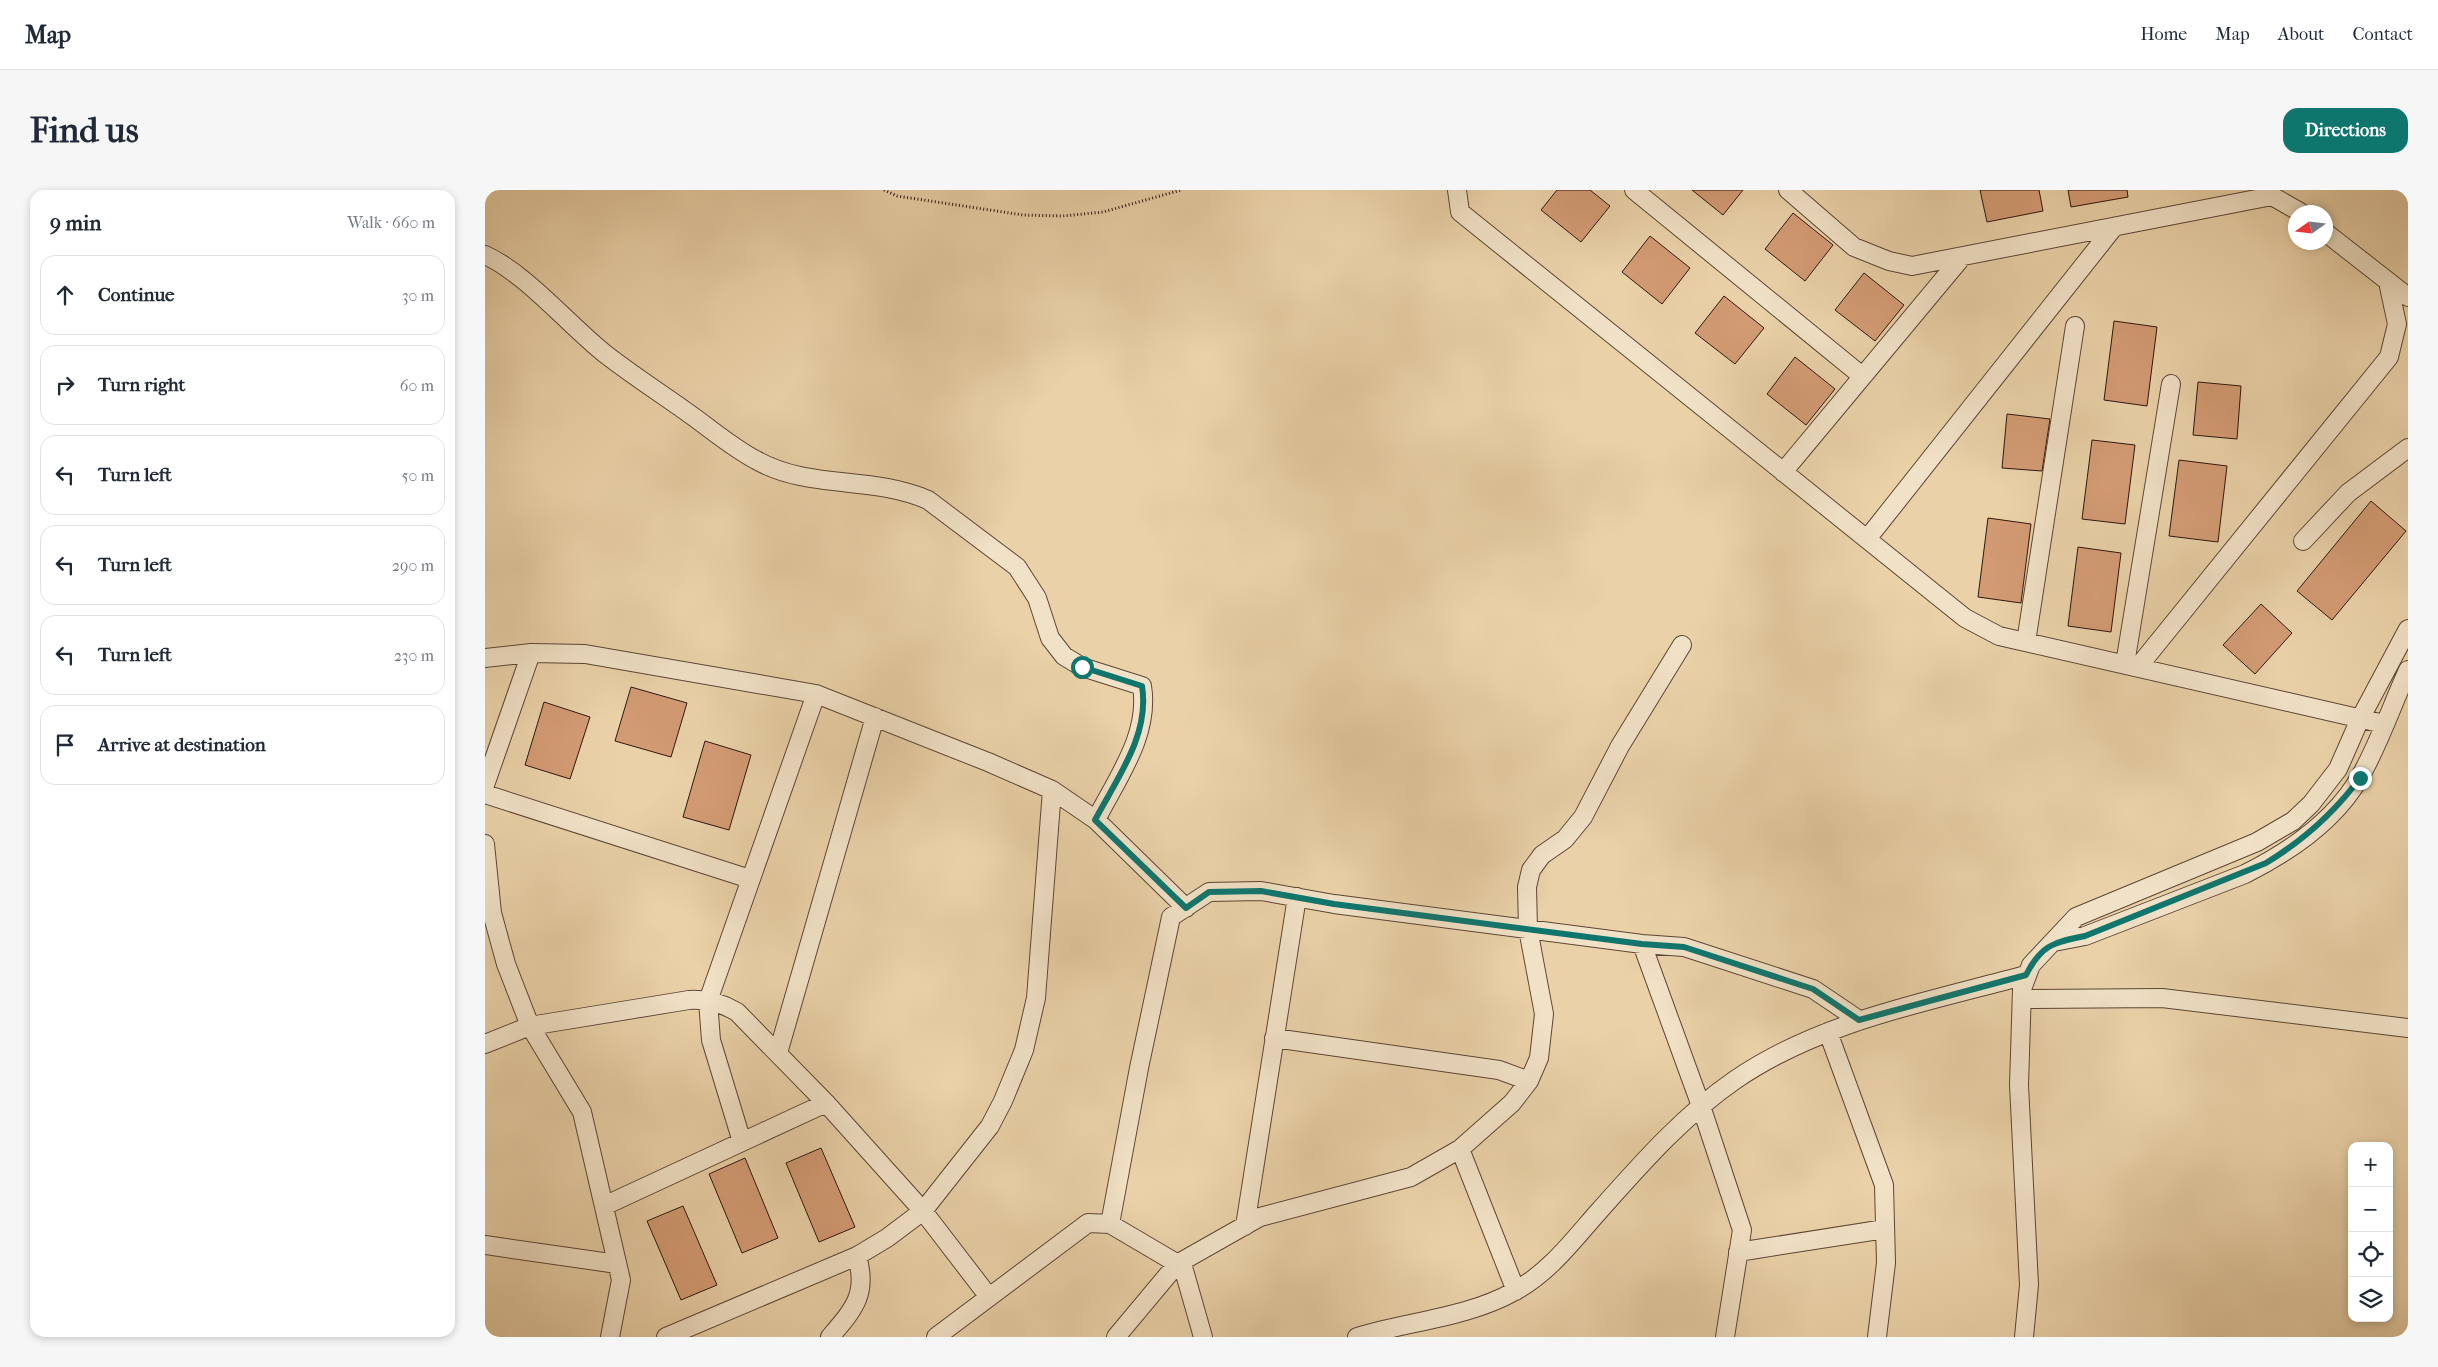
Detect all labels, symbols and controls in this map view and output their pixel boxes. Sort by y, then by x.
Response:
text: Map [25,21,71,49]
text: Home [2140,24,2187,45]
text: Map [2215,24,2250,45]
text: About [2278,24,2324,45]
text: Contact [2352,24,2413,45]
button: Directions [2283,108,2408,153]
text: Find us [30,110,139,151]
north arrow [2288,205,2333,250]
text: 9 min [50,211,101,235]
text: Walk · 660 m [347,213,435,232]
icon: ahead [51,281,79,309]
text: Continue [98,284,174,306]
text: 30 m [402,286,434,305]
icon: right [51,371,79,399]
text: Turn right [98,374,185,396]
text: 60 m [400,376,434,395]
icon: left [51,461,79,489]
text: Turn left [98,464,172,486]
text: 50 m [402,466,434,485]
icon: left [51,551,79,579]
text: Turn left [98,554,172,576]
text: 290 m [392,556,434,575]
icon: left [51,641,79,669]
text: Turn left [98,644,172,666]
text: 230 m [394,646,434,665]
route start [1071,656,1094,679]
icon: arrive [51,731,79,759]
text: Arrive at destination [98,734,266,756]
route end [2349,767,2372,790]
map controls [2348,1142,2393,1322]
button: + [2348,1142,2393,1187]
button: − [2348,1187,2393,1232]
button: locate [2348,1232,2393,1277]
button: layers [2348,1277,2393,1322]

